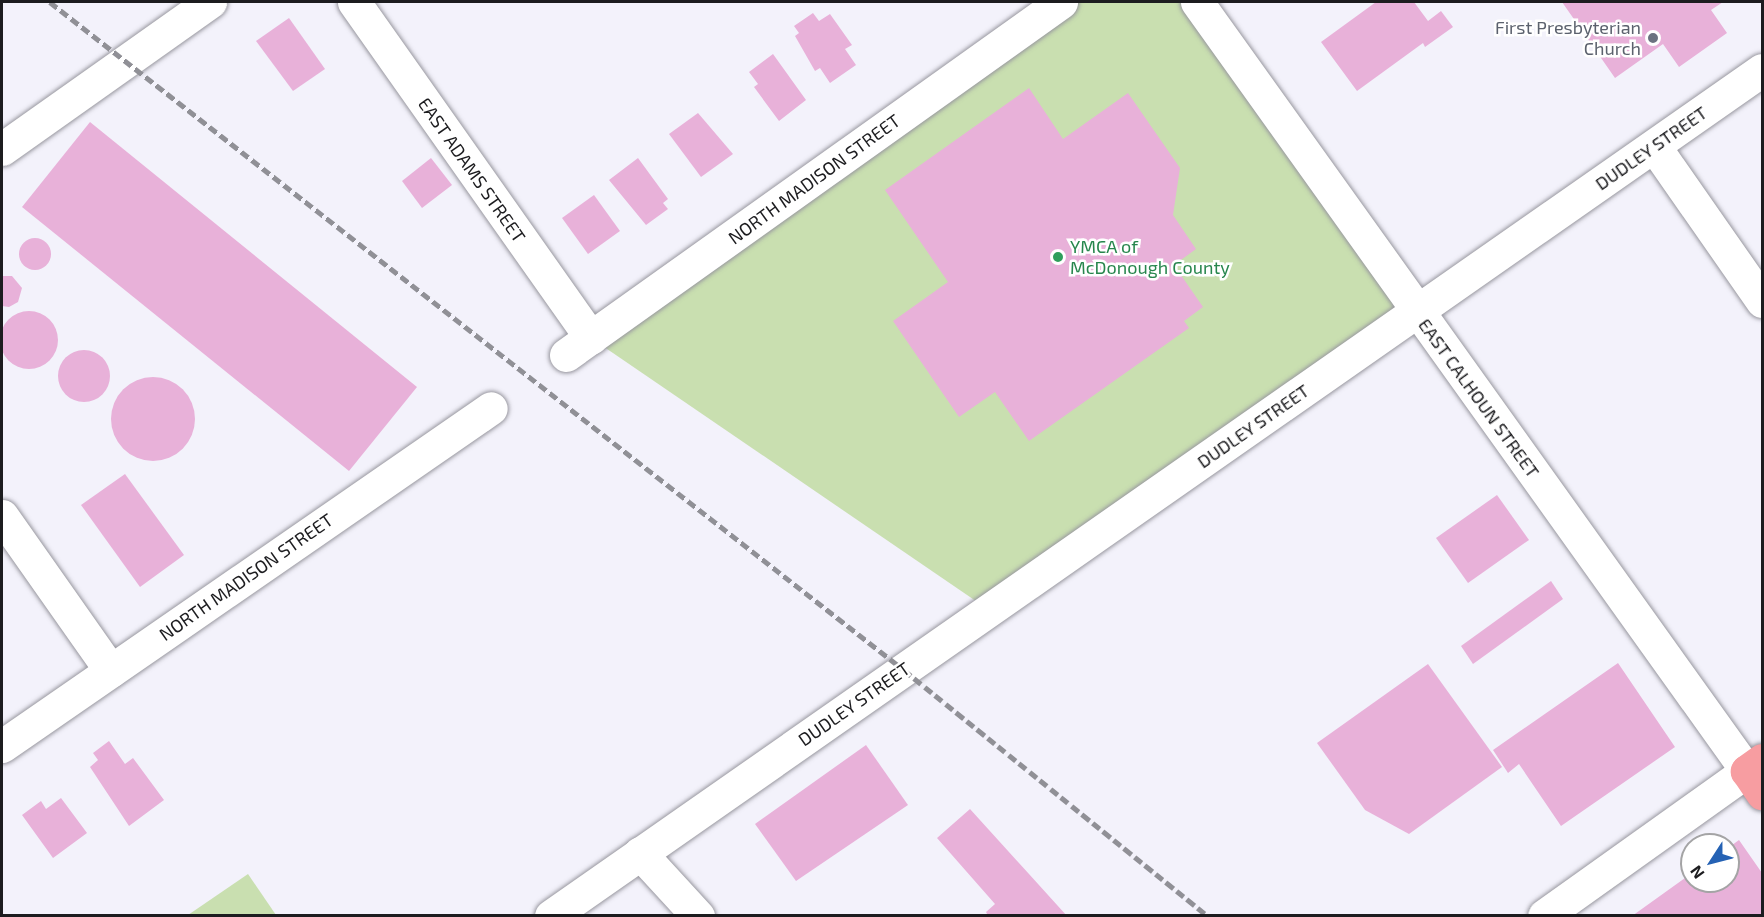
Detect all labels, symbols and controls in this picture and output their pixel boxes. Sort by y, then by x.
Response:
place label: First Presbyterian Church [1495,17,1641,60]
marker: First Presbyterian Church [1646,31,1660,45]
street label: EAST ADAMS STREET [414,93,530,247]
street label: DUDLEY STREET [1591,101,1711,195]
street label: NORTH MADISON STREET [724,109,904,249]
place label: YMCA of McDonough County [1070,236,1230,278]
marker: YMCA of McDonough County [1051,250,1065,264]
street label: EAST CALHOUN STREET [1414,314,1544,482]
street label: DUDLEY STREET [1193,379,1313,473]
street label: NORTH MADISON STREET [155,509,337,645]
street label: DUDLEY STREET [794,657,914,751]
north arrow [1680,833,1740,893]
text: N [1686,862,1708,883]

